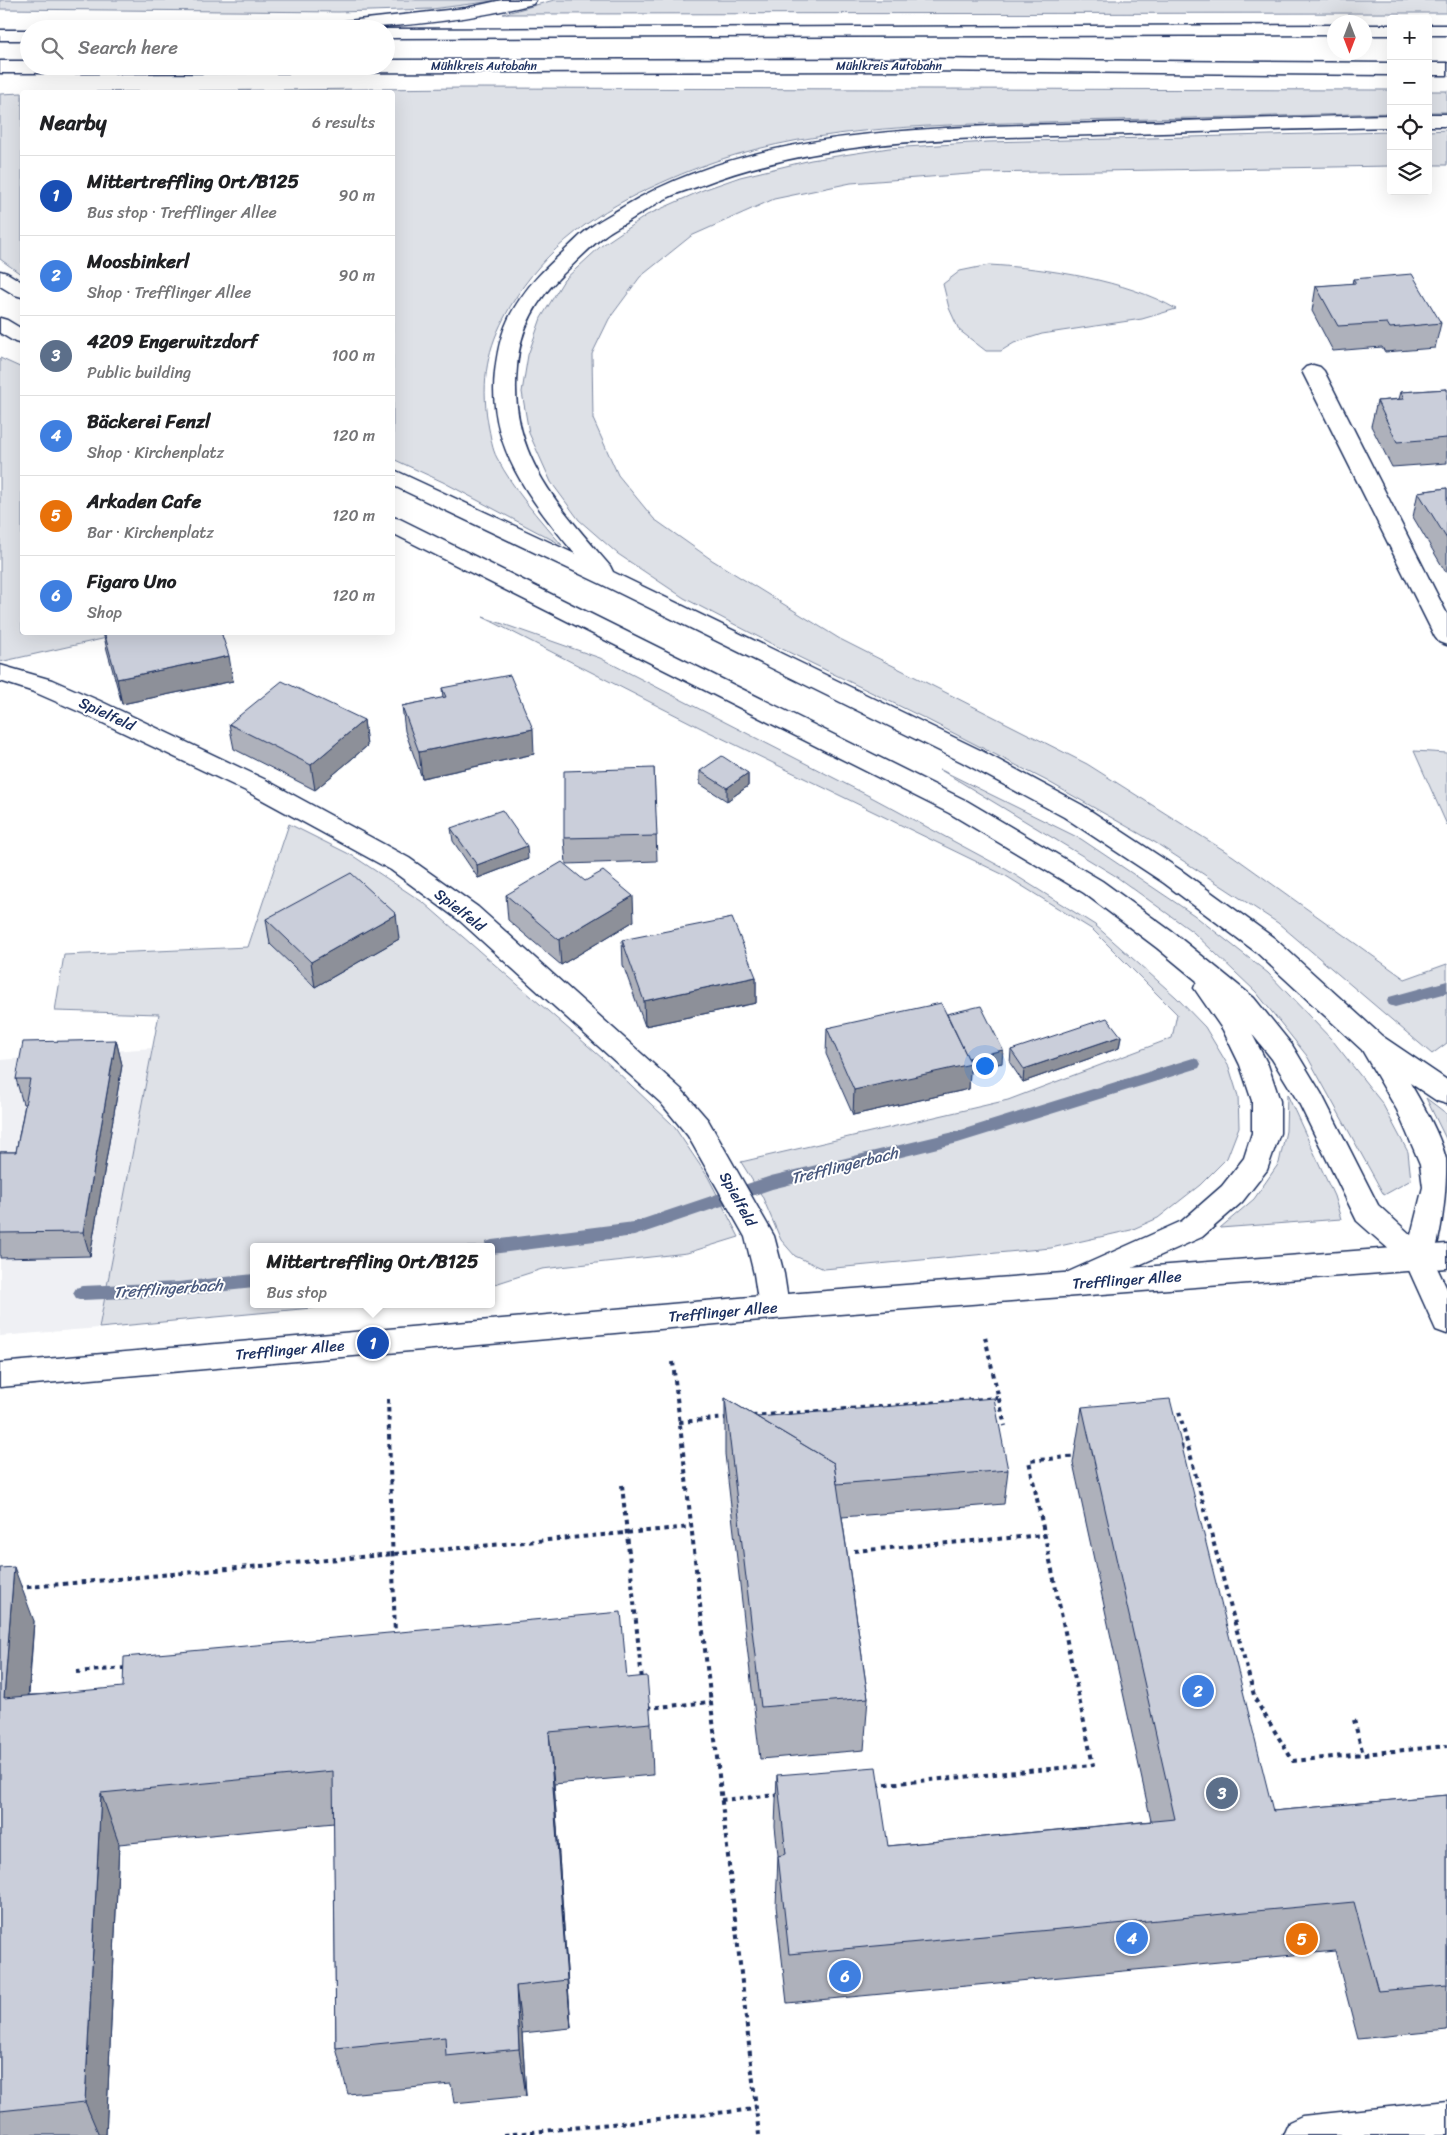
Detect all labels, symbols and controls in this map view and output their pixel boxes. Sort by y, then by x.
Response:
north arrow [1327,15,1372,60]
map controls [1387,15,1432,195]
button: + [1387,15,1432,60]
search box [20,20,395,75]
text: Search here [78,31,178,64]
icon: search [38,34,66,62]
street label: Mühlkreis Autobahn [431,55,537,77]
street label: Mühlkreis Autobahn [836,55,942,77]
button: − [1387,60,1432,105]
text: Nearby [40,104,106,142]
button: locate [1387,105,1432,150]
text: 6 results [312,108,375,137]
button: layers [1387,150,1432,195]
text: Mittertreffling Ort/B125 [87,165,299,198]
text: 1 [53,181,59,210]
text: 90 m [339,181,375,210]
text: Bus stop · Trefflinger Allee [87,198,277,227]
text: Moosbinkerl [87,245,189,278]
text: 2 [51,261,61,290]
text: 90 m [339,261,375,290]
text: Shop · Trefflinger Allee [87,278,251,307]
text: 4209 Engerwitzdorf [87,325,258,358]
text: 3 [52,341,60,370]
text: 100 m [331,341,375,370]
text: Public building [87,358,191,387]
text: Bäckerei Fenzl [87,405,210,438]
text: 4 [51,421,61,450]
text: 120 m [332,421,375,450]
text: Shop · Kirchenplatz [87,438,224,467]
text: Arkaden Cafe [87,485,201,518]
text: 5 [51,501,61,530]
text: 120 m [332,501,375,530]
text: Bar · Kirchenplatz [87,518,214,547]
text: Figaro Uno [87,565,176,598]
text: 6 [51,581,61,610]
text: 120 m [332,581,375,610]
text: Shop [87,598,122,627]
street label: Spielfeld [75,690,140,739]
street label: Spielfeld [429,881,492,939]
your location [972,1053,998,1079]
water label: Trefflingerbach [788,1138,902,1193]
street label: Spielfeld [712,1167,764,1232]
popup [250,1243,495,1308]
text: Mittertreffling Ort/B125 [266,1245,479,1278]
street label: Trefflinger Allee [1072,1263,1183,1297]
water label: Trefflingerbach [112,1270,225,1307]
text: Bus stop [266,1278,327,1307]
street label: Trefflinger Allee [667,1294,779,1330]
pin: 1 [357,1324,389,1362]
street label: Trefflinger Allee [234,1332,346,1368]
pin: 2 [1182,1672,1214,1710]
pin: 3 [1206,1774,1238,1812]
pin: 4 [1116,1919,1148,1957]
pin: 5 [1286,1920,1318,1958]
pin: 6 [829,1957,861,1995]

